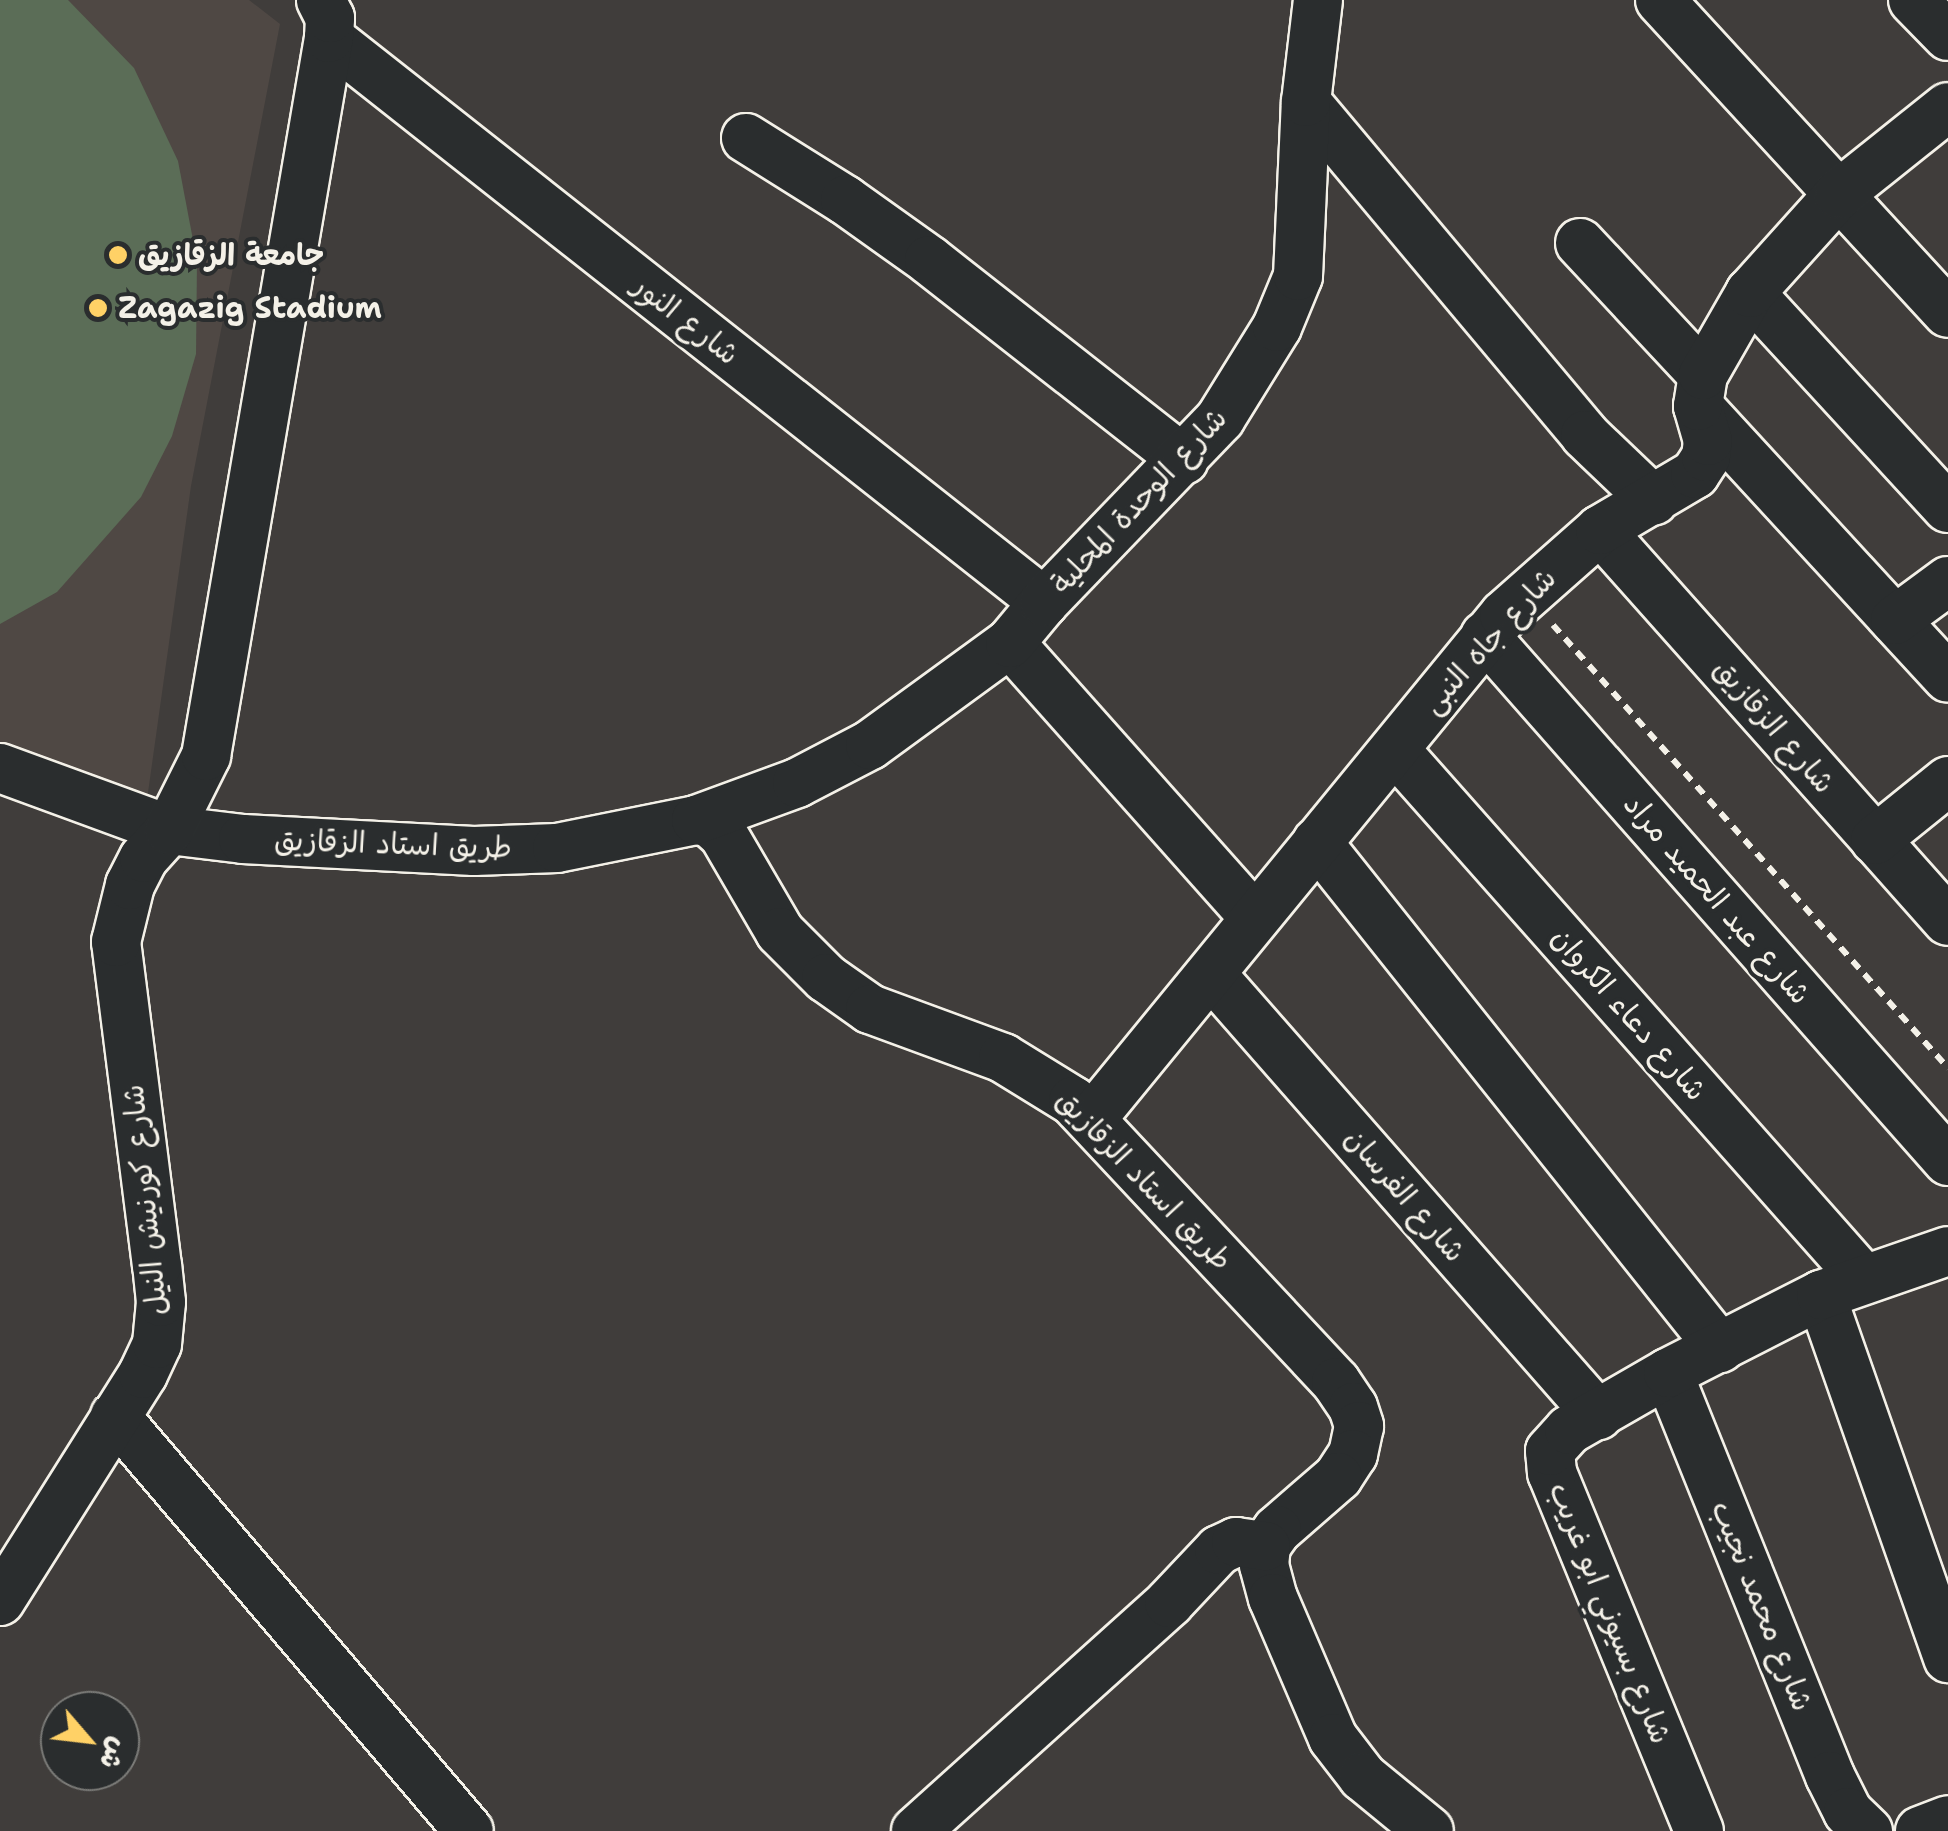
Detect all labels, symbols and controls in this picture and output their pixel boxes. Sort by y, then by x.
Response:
place label: جامعة الزقازيق [138,237,324,273]
marker: جامعة الزقازيق [107,244,129,266]
street label: شارع النور [626,267,746,373]
place label: Zagazig Stadium [118,290,382,326]
marker: Zagazig Stadium [87,297,109,319]
street label: شارع الوحدة المحلية [1043,400,1235,602]
street label: شارع جاه النبى [1414,561,1564,721]
street label: شارع الزقازيق [1706,651,1842,801]
street label: شارع عبد الحميد مراد [1616,786,1818,1012]
street label: طريق استاد الزقازيق [274,822,512,866]
street label: شارع دعاء الكروان [1544,920,1714,1108]
street label: طريق استاد الزقازيق [1048,1082,1240,1278]
street label: شارع كورنيش النيل [115,1083,175,1317]
street label: شارع الفرسان [1337,1121,1473,1269]
street label: شارع بسيوني ابو غريب [1541,1477,1679,1749]
street label: شارع محمد نجيب [1703,1496,1821,1716]
north arrow [40,1691,140,1791]
text: ش [91,1732,139,1777]

